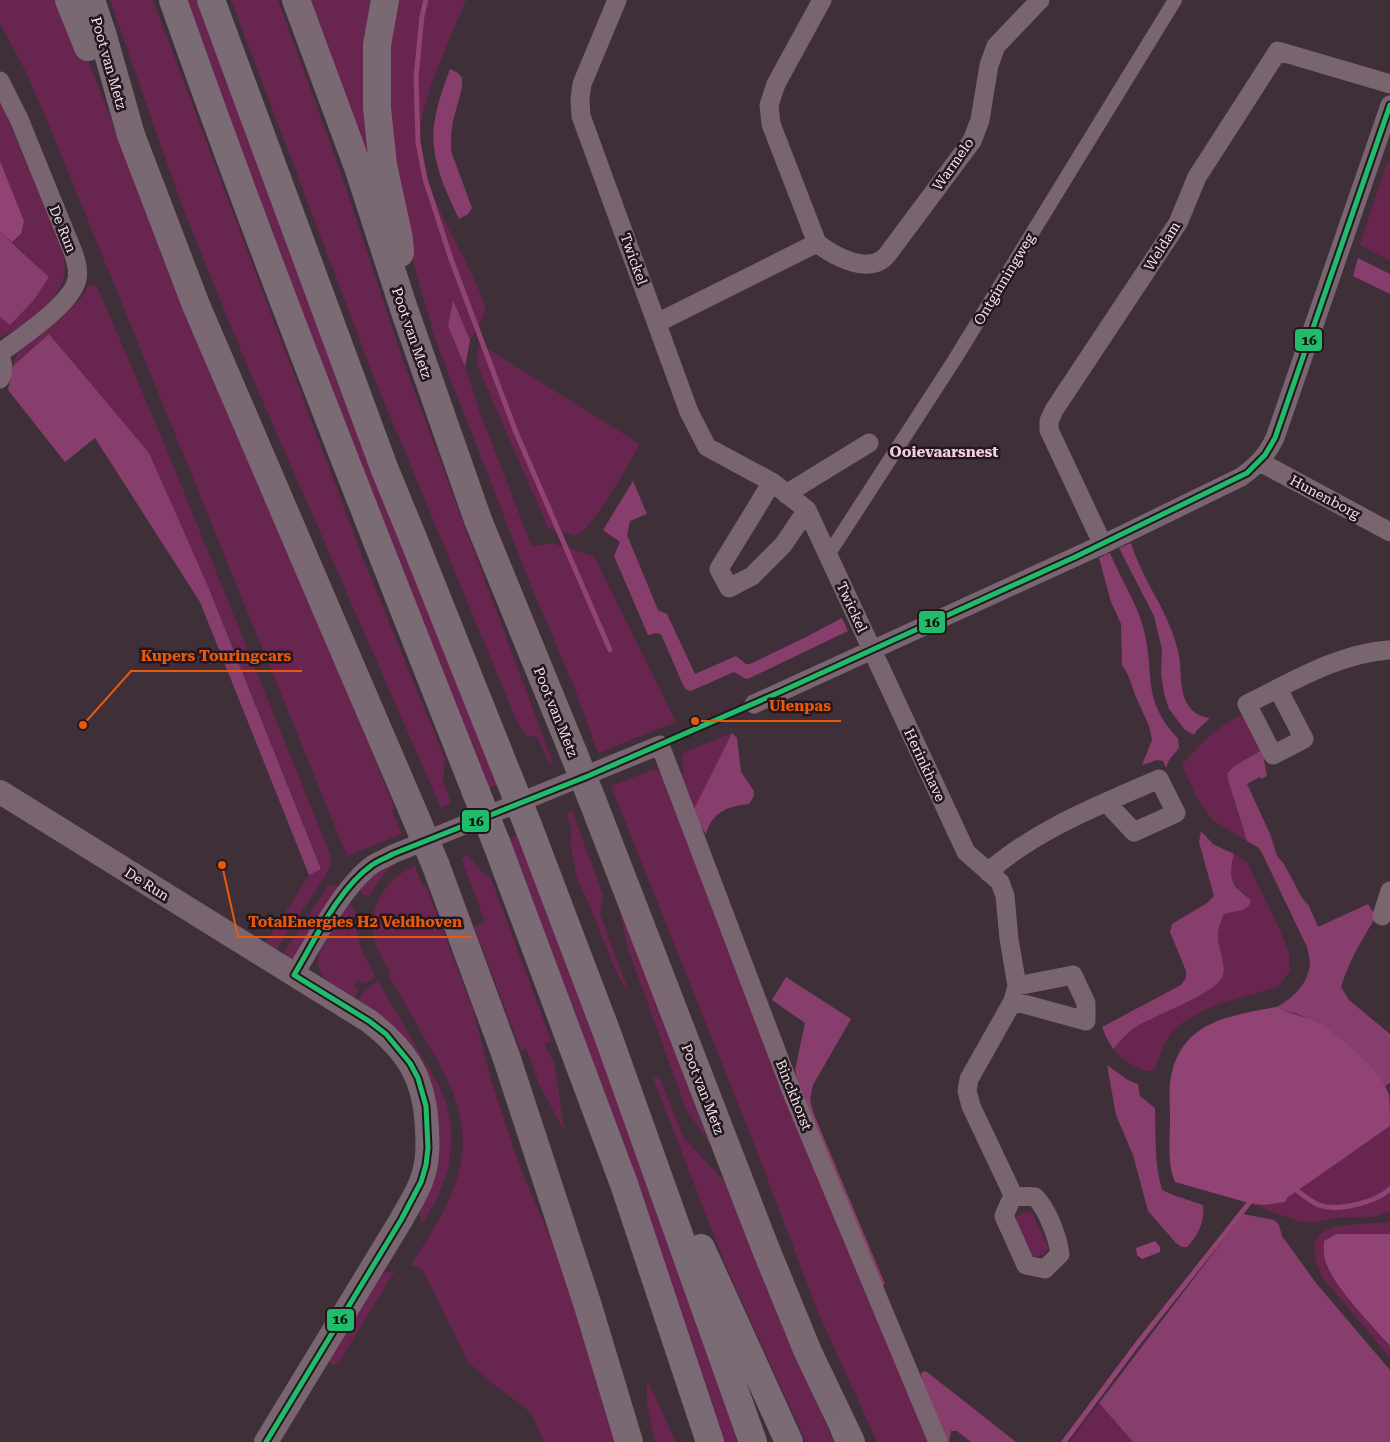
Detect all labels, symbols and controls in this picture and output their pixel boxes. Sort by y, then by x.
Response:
street label: Poot van Metz [88,15,130,111]
street label: Warmelo [929,135,977,193]
street label: De Run [46,203,80,255]
street label: Weldam [1141,218,1183,273]
street label: Ontginningweg [970,230,1038,328]
street label: Twickel [617,231,651,288]
street label: Poot van Metz [389,285,435,381]
line badge: 16 [1294,328,1323,352]
text: 16 [1301,332,1317,348]
district label: Ooievaarsnest [890,443,998,461]
street label: Hunenborg [1287,472,1363,522]
street label: Twickel [833,579,871,635]
line badge: 16 [918,610,946,634]
text: 16 [924,614,940,630]
callout: Kupers Touringcars [131,641,302,671]
text: Kupers Touringcars [141,647,292,665]
street label: Poot van Metz [531,665,581,760]
callout: Ulenpas [759,691,841,721]
text: Ulenpas [769,697,831,715]
street label: Herinkhave [901,726,949,804]
line badge: 16 [461,809,490,833]
text: 16 [468,813,484,829]
street label: De Run [122,864,172,904]
callout: TotalEnergies H2 Veldhoven [238,907,472,937]
text: TotalEnergies H2 Veldhoven [248,913,462,931]
street label: Poot van Metz [678,1042,728,1137]
street label: Binckhorst [773,1057,815,1133]
line badge: 16 [326,1308,355,1332]
text: 16 [332,1311,348,1327]

